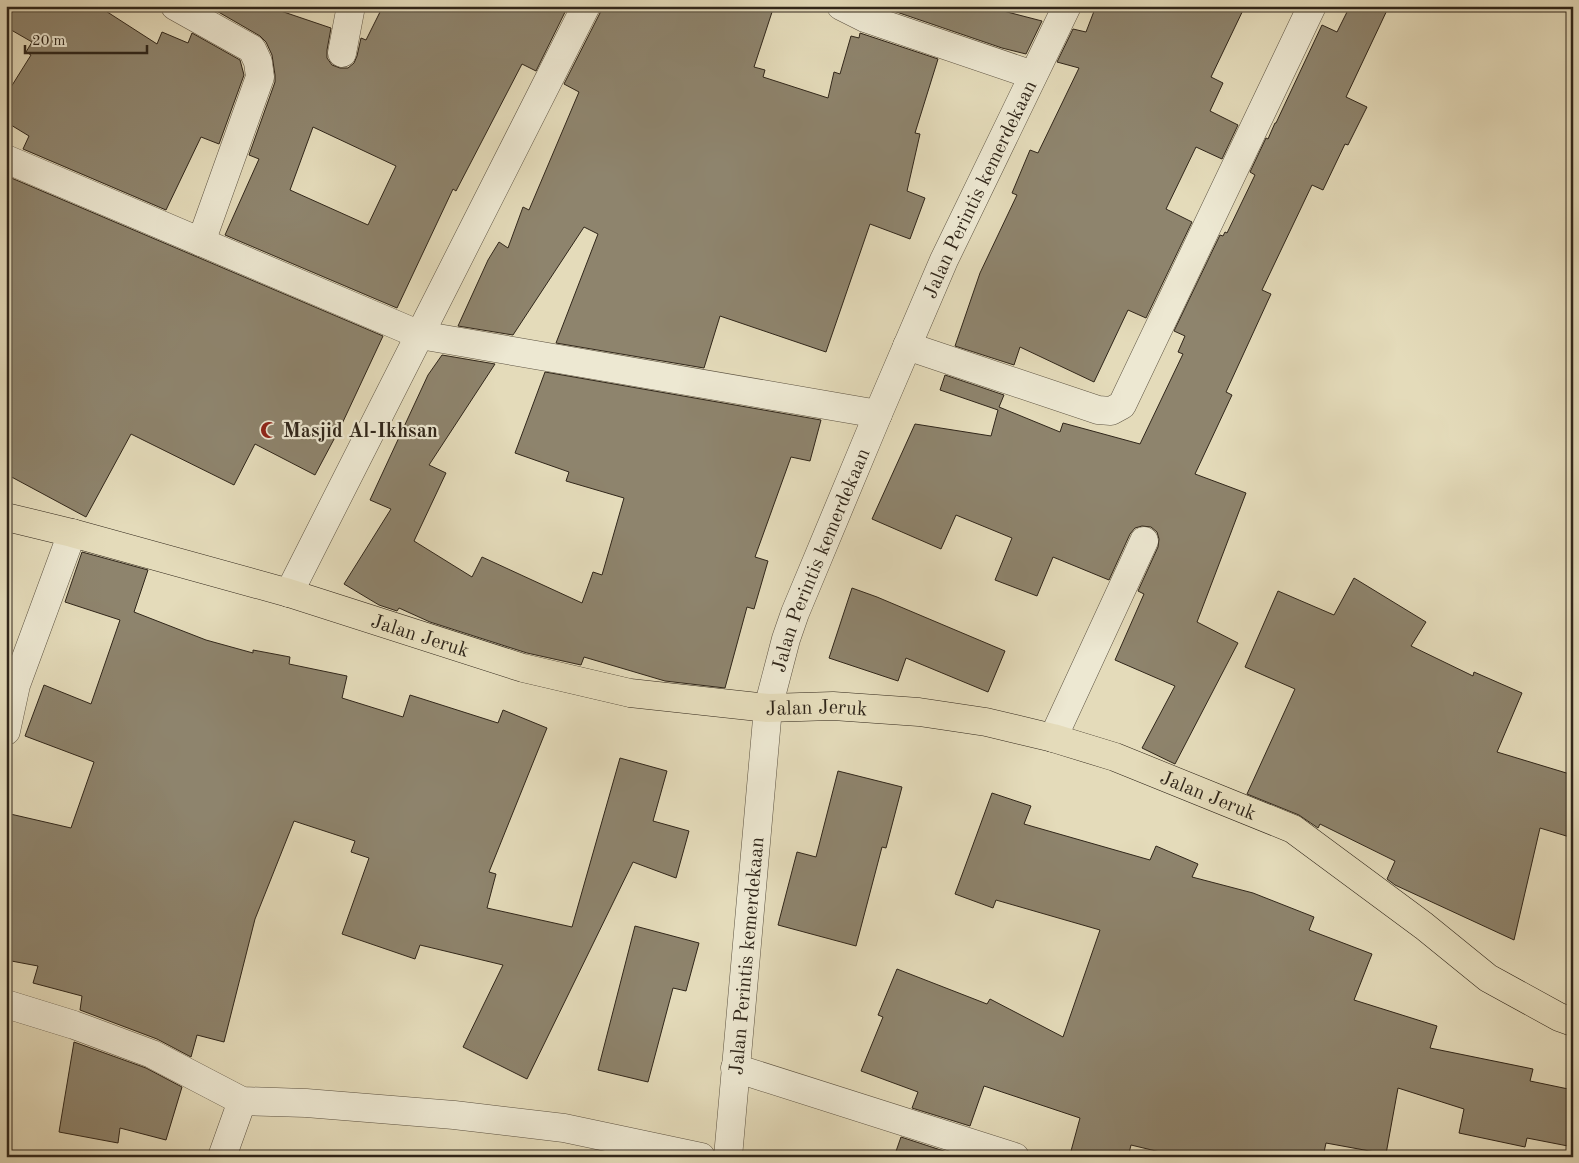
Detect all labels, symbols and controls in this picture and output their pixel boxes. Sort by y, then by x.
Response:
scale bar [25,22,148,54]
text: 20 m [32,34,66,49]
street label: Jalan Perintis kemerdekaan [921,78,1041,302]
mosque icon: Masjid Al-Ikhsan [259,420,279,440]
place label: Masjid Al-Ikhsan [283,422,438,442]
street label: Jalan Perintis kemerdekaan [770,446,875,674]
street label: Jalan Jeruk [368,612,471,662]
street label: Jalan Jeruk [765,698,868,720]
street label: Jalan Jeruk [1157,768,1259,825]
street label: Jalan Perintis kemerdekaan [727,836,768,1076]

